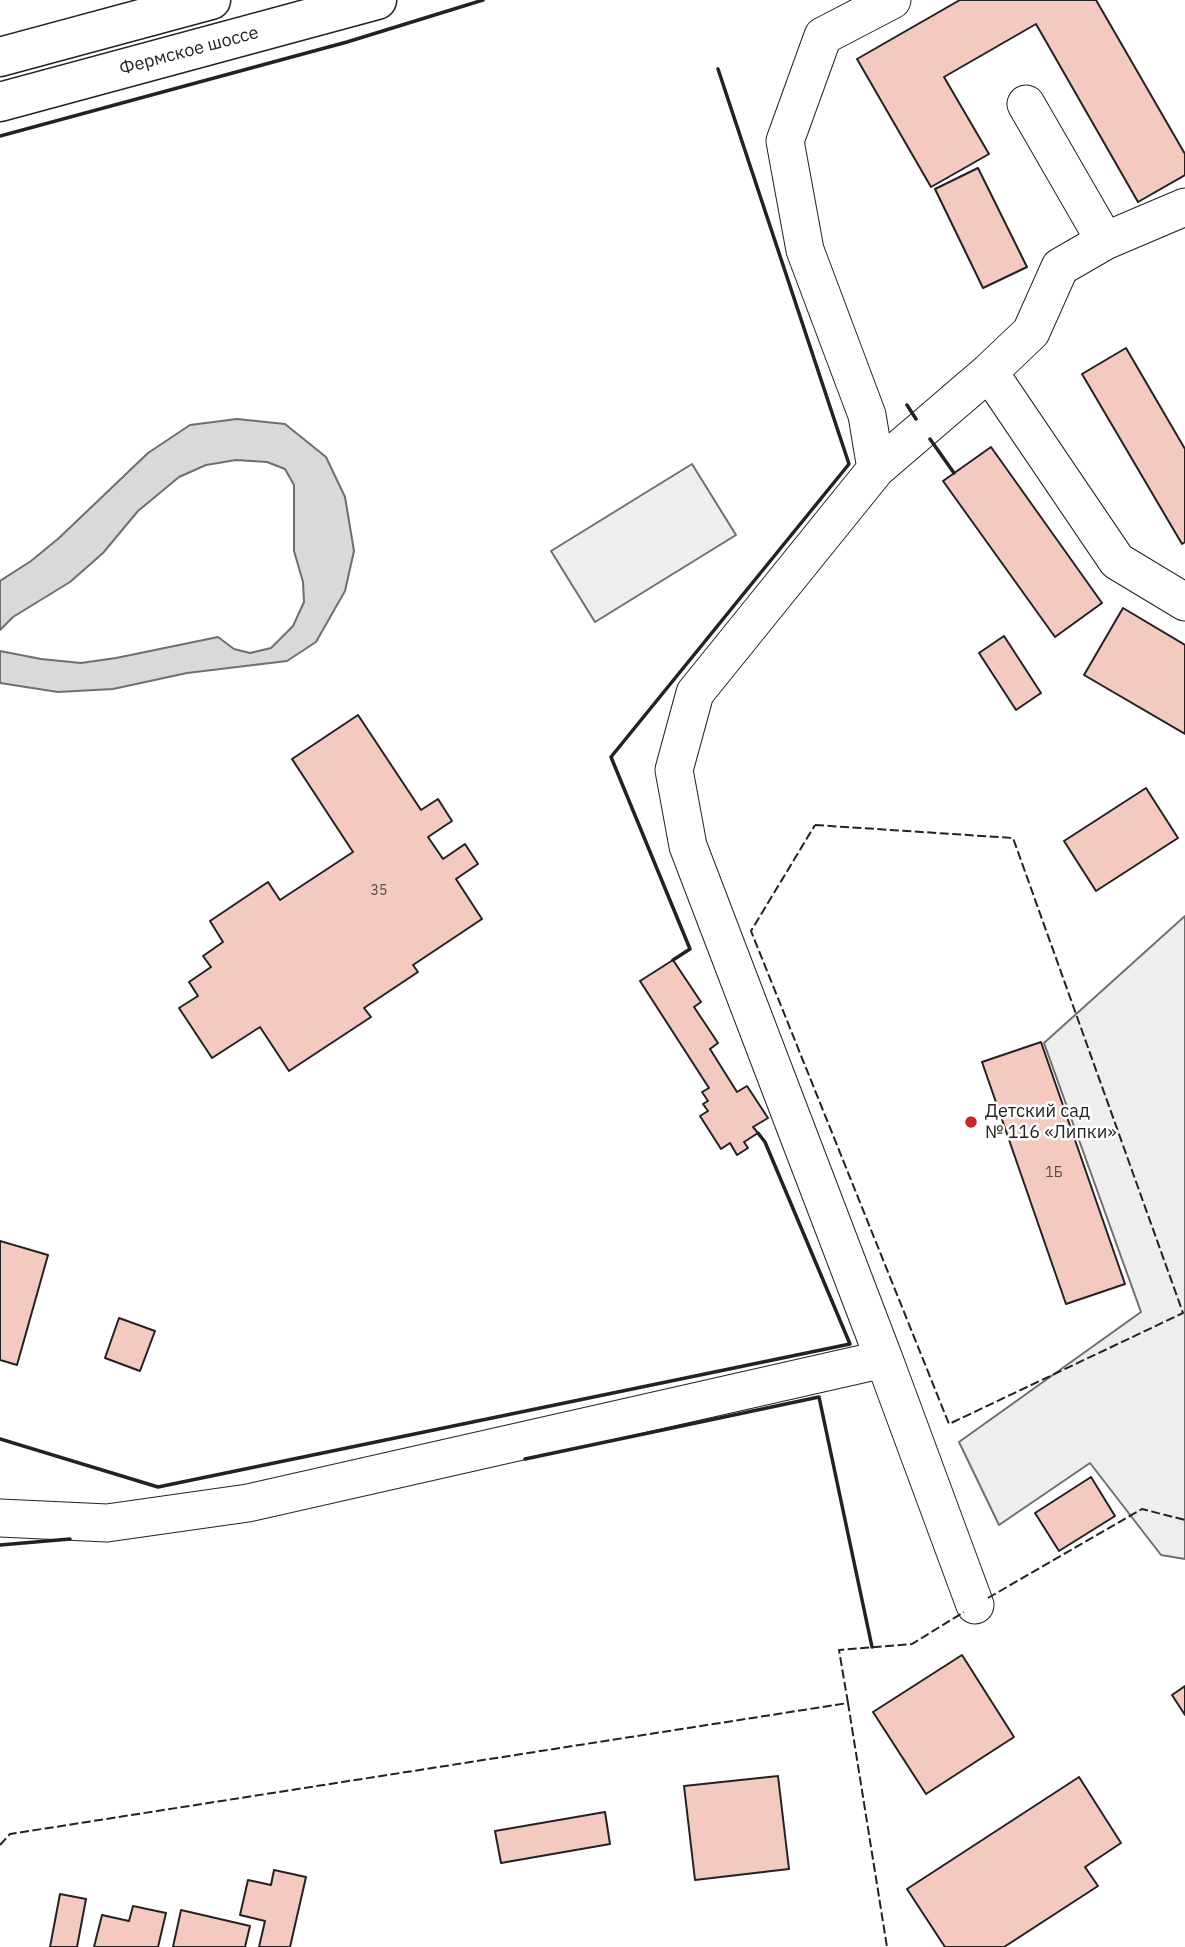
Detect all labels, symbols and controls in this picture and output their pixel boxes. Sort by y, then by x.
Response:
street label: Фермское шоссе [117,22,261,80]
house number: 35 [371,883,387,899]
place label: Детский сад № 116 «Липки» [985,1101,1116,1144]
marker: Детский сад № 116 «Липки» [963,1114,979,1130]
house number: 1Б [1045,1165,1063,1181]

